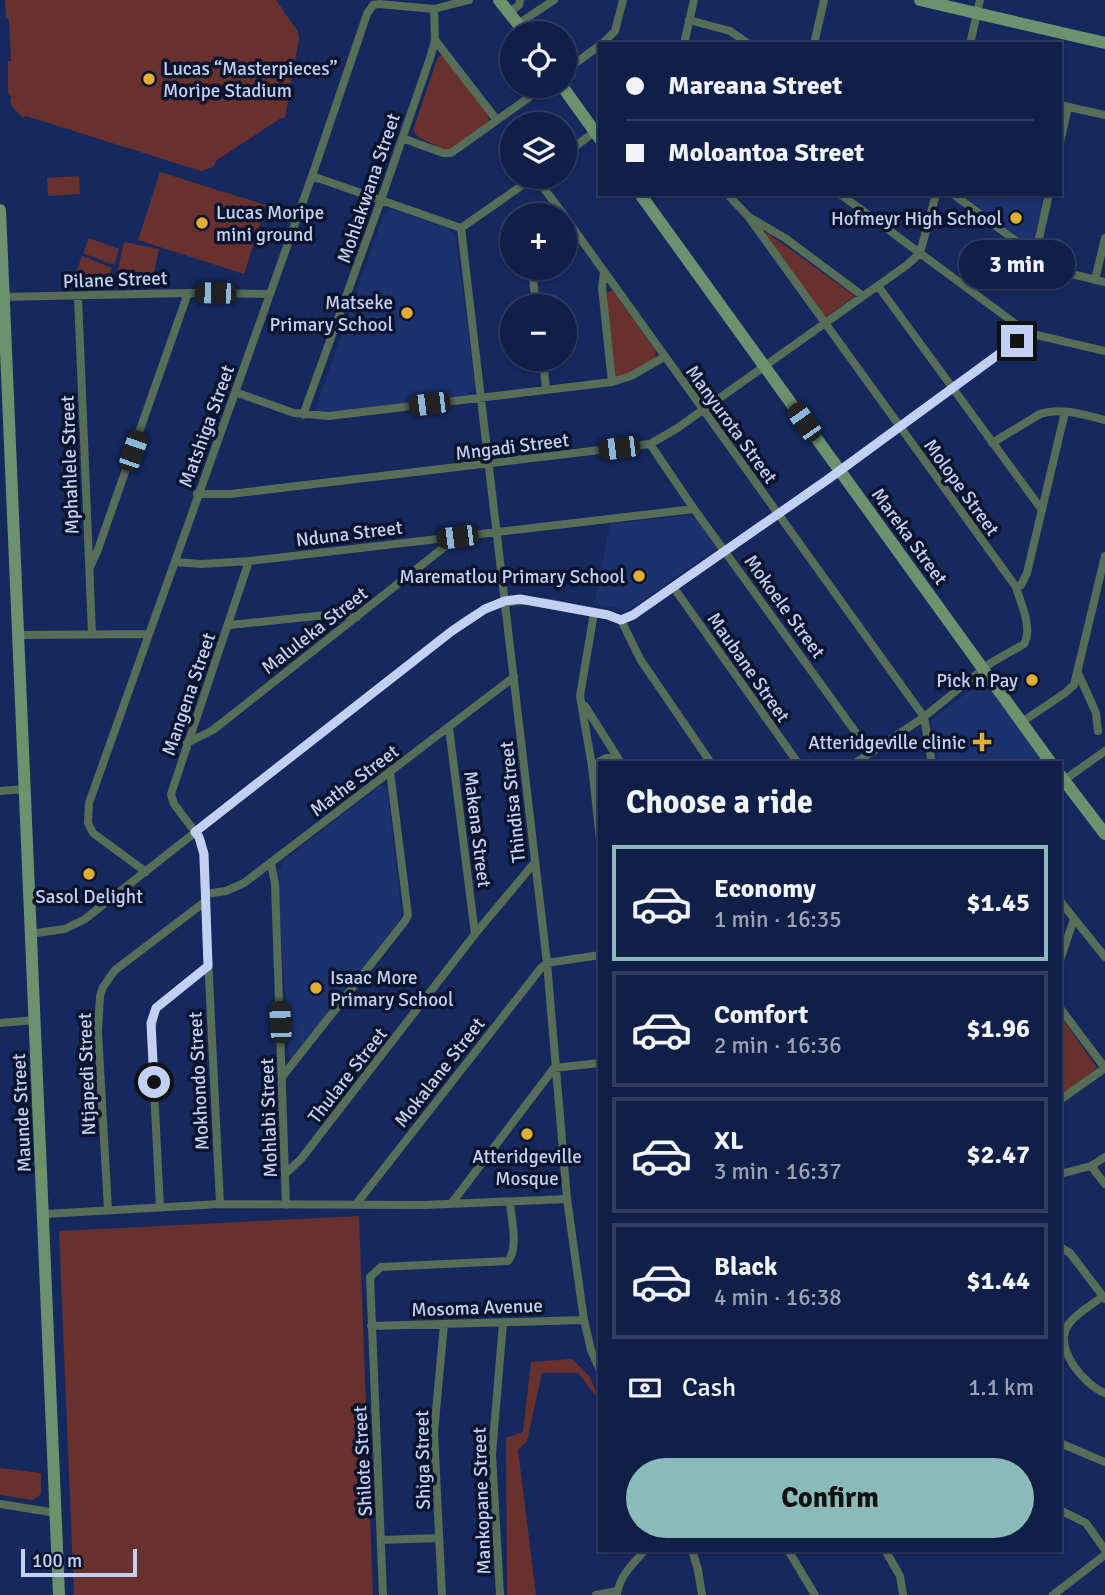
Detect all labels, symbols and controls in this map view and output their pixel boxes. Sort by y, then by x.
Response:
map controls [500,21,577,371]
button: locate [500,21,577,98]
place label: Lucas “Masterpieces” Moripe Stadium [163,57,338,103]
text: Mareana Street [668,70,842,102]
marker: Lucas “Masterpieces” Moripe Stadium [141,71,157,87]
street label: Mohlakwana Street [332,110,406,267]
button: layers [500,112,577,189]
text: Moloantoa Street [668,137,864,169]
place label: Lucas Moripe mini ground [216,201,324,247]
button: + [500,203,577,280]
place label: Hofmeyr High School [831,207,1002,231]
marker: Hofmeyr High School [1008,210,1024,226]
marker: Lucas Moripe mini ground [194,215,210,231]
callout: 3 min [959,240,1075,288]
text: 3 min [989,250,1045,279]
street label: Pilane Street [62,266,168,294]
car [194,282,237,304]
place label: Matseke Primary School [270,291,393,337]
button: − [500,294,577,371]
marker: Matseke Primary School [399,305,415,321]
route end [1001,325,1033,357]
street label: Matshiga Street [174,361,240,491]
street label: Manyurota Street [680,361,782,489]
car [407,391,452,417]
street label: Mphahlele Street [56,395,84,535]
car [784,399,825,445]
car [117,428,150,474]
street label: Mngadi Street [454,428,571,466]
car [597,435,642,461]
street label: Molope Street [918,435,1005,541]
street label: Mareka Street [866,483,953,590]
street label: Nduna Street [295,516,404,552]
car [435,524,480,550]
street label: Mokoele Street [739,550,830,663]
place label: Marematlou Primary School [399,565,625,589]
marker: Marematlou Primary School [631,568,647,584]
street label: Maluleka Street [257,582,373,680]
street label: Maubane Street [701,608,795,727]
street label: Mangena Street [157,629,221,759]
place label: Pick n Pay [936,669,1018,693]
marker: Pick n Pay [1024,672,1040,688]
place label: Atteridgeville clinic [808,731,966,755]
marker: Atteridgeville clinic [972,732,992,752]
street label: Mathe Street [305,739,404,822]
street label: Thindisa Street [495,740,531,864]
street label: Makena Street [458,769,496,889]
text: Choose a ride [626,783,813,822]
marker: Sasol Delight [81,866,97,882]
icon: car [630,872,693,935]
text: Economy [714,873,816,905]
place label: Sasol Delight [35,885,143,909]
text: $1.45 [966,887,1030,919]
text: 1 min · 16:35 [714,905,842,934]
place label: Isaac More Primary School [330,966,453,1012]
marker: Isaac More Primary School [308,980,324,996]
icon: car [630,998,693,1061]
text: Comfort [714,999,808,1031]
car [269,1000,292,1044]
street label: Mokhondo Street [183,1011,215,1151]
street label: Ntjapedi Street [73,1012,101,1136]
street label: Mokalane Street [389,1012,490,1132]
text: $1.96 [966,1013,1030,1045]
street label: Thulare Street [303,1023,393,1128]
text: 2 min · 16:36 [714,1031,842,1060]
street label: Maunde Street [7,1053,37,1173]
street label: Mohlabi Street [255,1057,283,1178]
route start [138,1066,170,1098]
icon: car [630,1124,693,1187]
text: XL [714,1125,744,1157]
marker: Atteridgeville Mosque [519,1126,535,1142]
text: $2.47 [966,1139,1030,1171]
place label: Atteridgeville Mosque [472,1145,582,1191]
text: 3 min · 16:37 [714,1157,842,1186]
icon: car [630,1250,693,1313]
text: Black [714,1251,777,1283]
text: $1.44 [966,1265,1030,1297]
text: 4 min · 16:38 [714,1283,842,1312]
street label: Mosoma Avenue [411,1294,543,1322]
icon: cash [626,1369,664,1407]
text: Cash [682,1372,736,1404]
text: 1.1 km [968,1373,1034,1402]
street label: Shilote Street [348,1405,378,1517]
street label: Shiga Street [410,1410,436,1510]
street label: Mankopane Street [467,1426,497,1575]
button: Confirm [626,1458,1034,1538]
scale bar [21,1546,136,1578]
text: 100 m [32,1549,82,1573]

